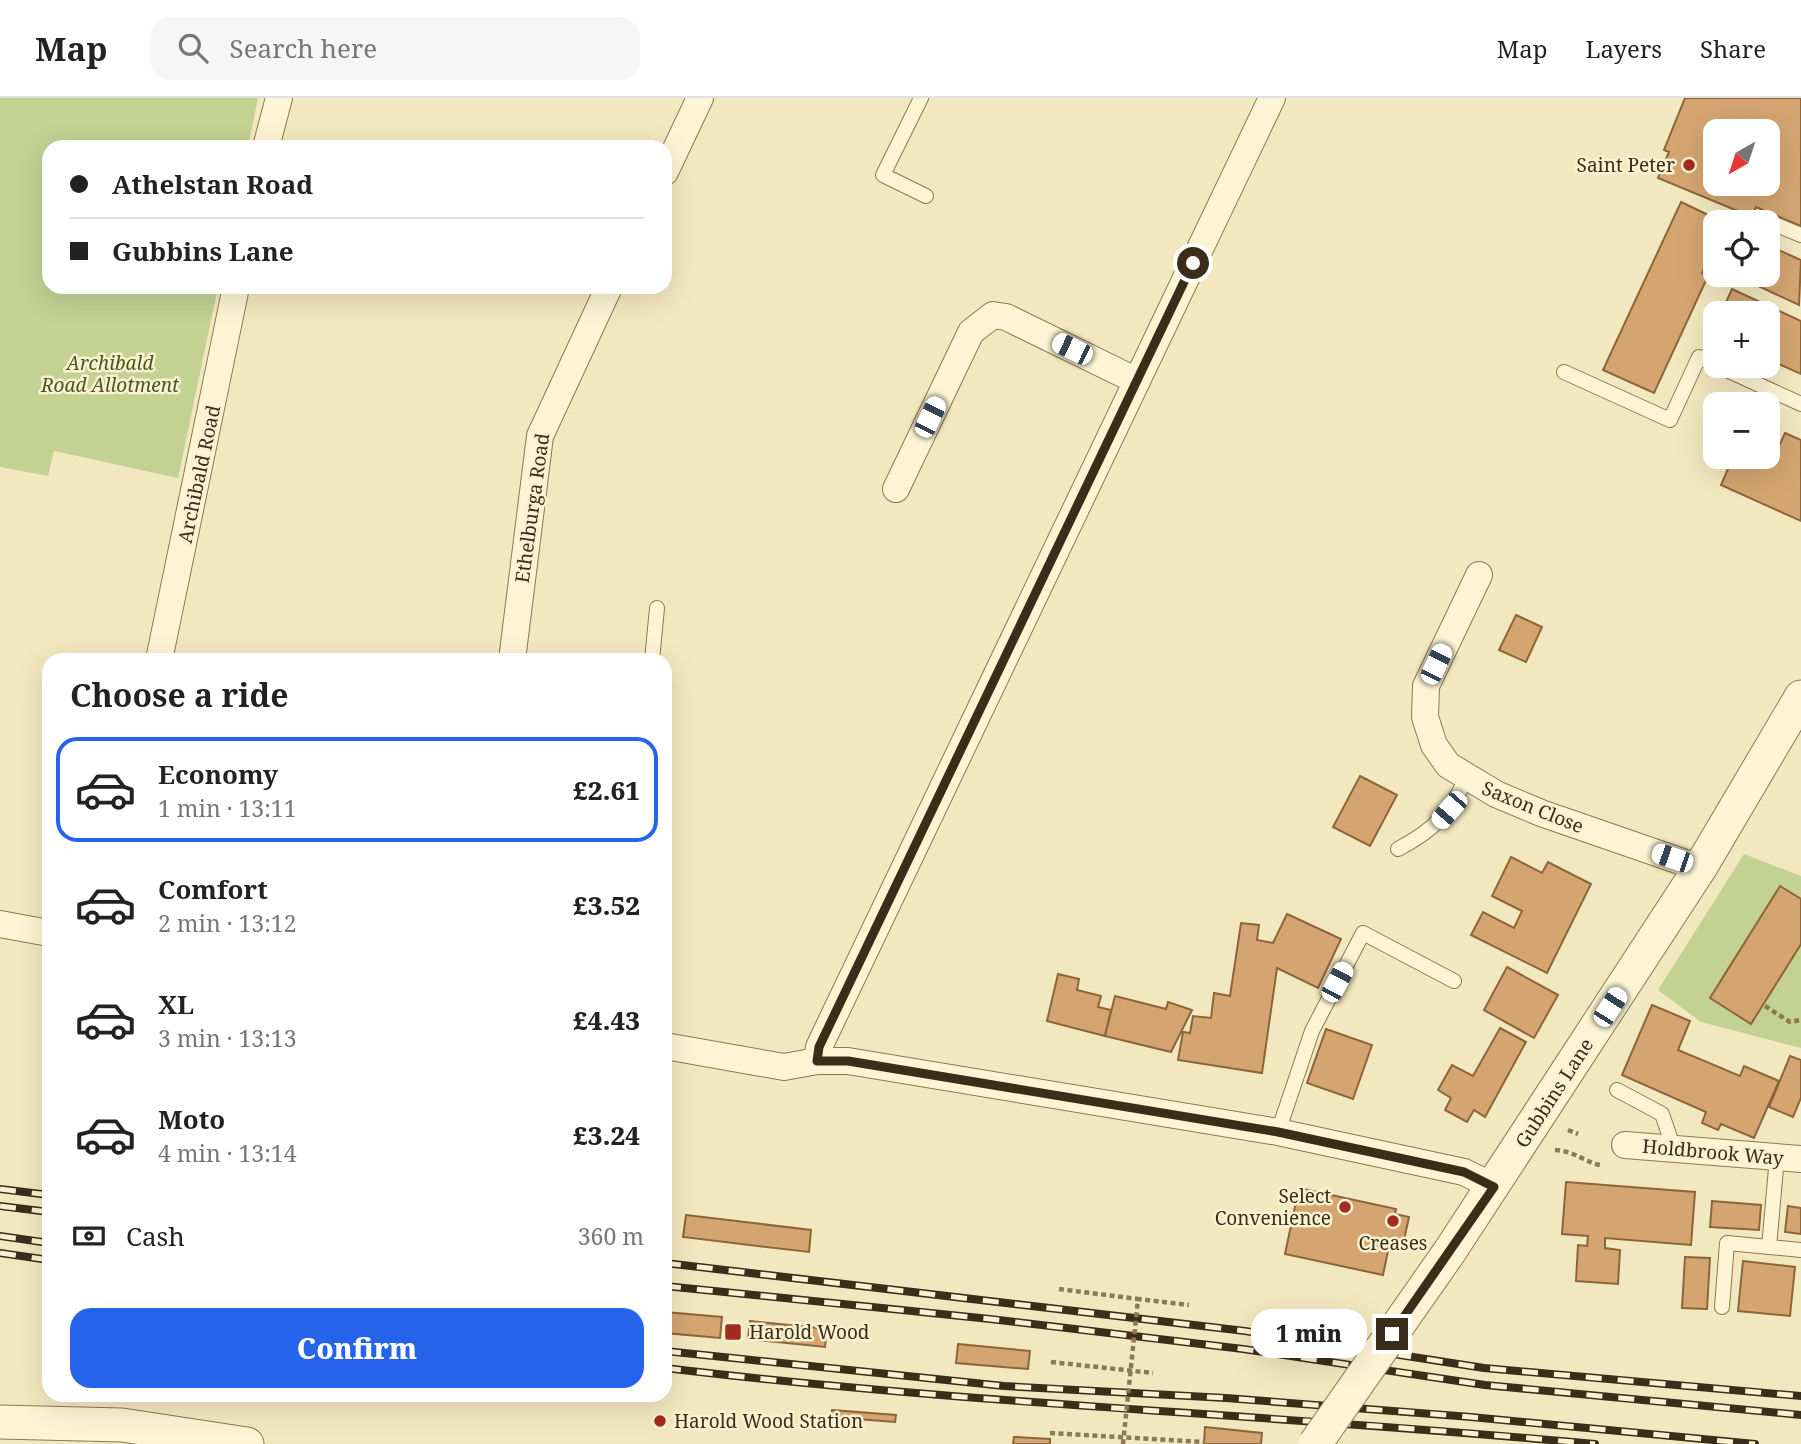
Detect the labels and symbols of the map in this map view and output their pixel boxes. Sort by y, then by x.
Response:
north arrow [1703,119,1780,196]
place label: Saint Peter [1577,152,1675,178]
marker: Saint Peter [1681,157,1697,173]
route start [1177,247,1209,279]
car [1049,330,1096,368]
park label: Archibald Road Allotment [40,350,180,398]
car [912,394,949,440]
street label: Archibald Road [172,402,226,545]
street label: Ethelburga Road [509,431,555,585]
car [1418,641,1455,687]
street label: Saxon Close [1478,775,1588,839]
car [1428,787,1471,833]
car [1649,841,1696,875]
car [1318,959,1357,1005]
car [1590,984,1631,1030]
street label: Gubbins Lane [1509,1033,1599,1153]
street label: Holdbrook Way [1641,1133,1785,1171]
place label: Select Convenience [1215,1183,1331,1231]
marker: Select Convenience [1337,1199,1353,1215]
marker: Creases [1385,1213,1401,1229]
place label: Creases [1359,1230,1427,1256]
callout: 1 min [1252,1310,1368,1358]
route end [1376,1318,1408,1350]
place label: Harold Wood [749,1319,870,1345]
marker: Harold Wood [723,1322,743,1342]
place label: Harold Wood Station [674,1408,863,1434]
marker: Harold Wood Station [652,1413,668,1429]

